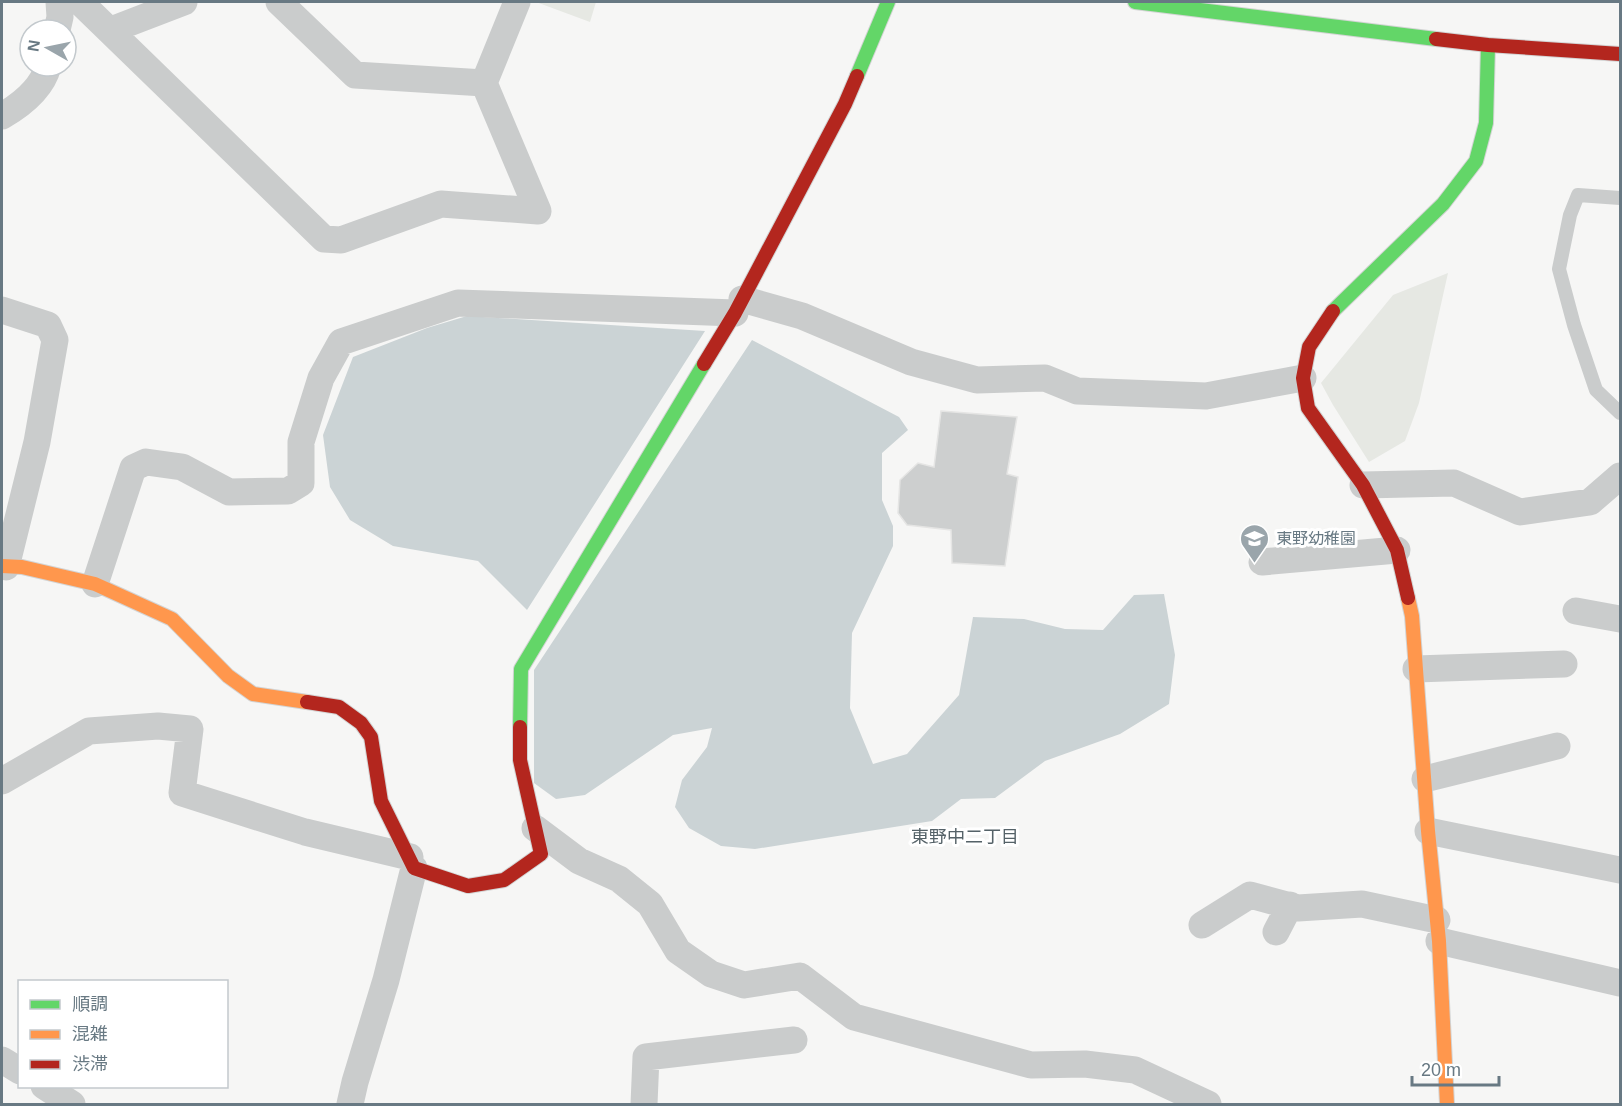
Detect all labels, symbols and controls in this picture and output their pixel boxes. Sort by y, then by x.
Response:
north arrow [18,18,78,78]
text: N [24,39,43,53]
school or university icon: 東野幼稚園 [1239,522,1271,564]
place label: 東野幼稚園 [1276,530,1356,547]
district label: 東野中二丁目 [911,827,1019,847]
legend [18,980,228,1088]
text: 順調 [72,994,108,1014]
text: 混雑 [72,1024,108,1044]
scale bar [1412,1049,1499,1087]
text: 渋滞 [72,1054,108,1074]
text: 20 m [1421,1060,1461,1080]

